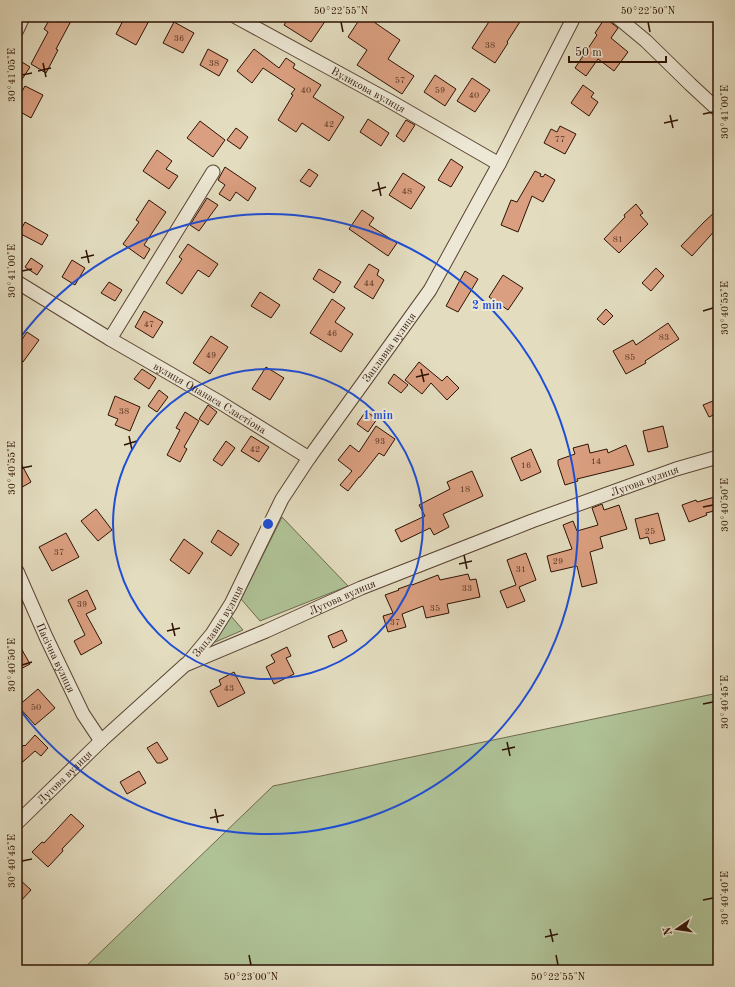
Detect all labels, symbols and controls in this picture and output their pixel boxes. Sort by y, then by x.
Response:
text: 50°22'55"N [314,6,369,16]
text: 50°22'50"N [621,6,676,16]
house number: 36 [174,34,184,43]
scale bar [569,38,666,64]
house number: 38 [485,41,495,50]
text: 50 m [575,46,602,59]
text: 30°41'05"E [7,48,17,102]
house number: 38 [209,59,219,68]
street label: Вуликова вулиця [329,66,407,116]
house number: 57 [395,76,405,85]
text: 30°41'00"E [720,85,730,139]
house number: 40 [301,86,311,95]
house number: 59 [435,86,445,95]
house number: 40 [469,91,479,100]
house number: 42 [324,120,334,129]
house number: 77 [555,135,565,144]
house number: 48 [402,187,412,196]
house number: 81 [613,235,623,244]
text: 30°41'00"E [7,244,17,298]
house number: 44 [364,279,374,288]
text: 30°40'55"E [720,281,730,335]
text: 2 min [472,300,502,312]
street label: Заплавна вулиця [361,311,419,385]
house number: 47 [144,320,154,329]
house number: 46 [327,329,337,338]
house number: 83 [659,333,669,342]
house number: 49 [206,351,216,360]
house number: 85 [625,353,635,362]
street label: вулиця Опанаса Сластіона [151,361,268,437]
house number: 38 [119,407,129,416]
text: 1 min [363,410,393,422]
house number: 93 [375,437,385,446]
text: 30°40'55"E [7,441,17,495]
house number: 42 [250,445,260,454]
house number: 14 [591,457,601,466]
house number: 16 [521,461,531,470]
street label: Лугова вулиця [609,464,681,499]
text: 30°40'50"E [720,478,730,532]
house number: 18 [460,485,470,494]
centre of rings [261,517,275,531]
house number: 25 [645,527,655,536]
house number: 37 [54,548,64,557]
house number: 29 [553,557,563,566]
house number: 31 [516,565,526,574]
street label: Лугова вулиця [308,579,378,618]
street label: Заплавна вулиця [191,584,246,660]
house number: 33 [462,584,472,593]
house number: 39 [77,600,87,609]
house number: 35 [430,604,440,613]
house number: 37 [390,618,400,627]
street label: Пасічна вулиця [34,622,76,695]
text: 30°40'50"E [7,638,17,692]
text: 30°40'45"E [720,675,730,729]
house number: 43 [224,684,234,693]
house number: 50 [31,703,41,712]
street label: Лугова вулиця [36,749,95,807]
text: 30°40'45"E [7,834,17,888]
text: 30°40'40"E [720,871,730,925]
north arrow [657,909,697,949]
text: N [662,925,675,936]
text: 50°23'00"N [224,972,279,982]
text: 50°22'55"N [531,972,586,982]

